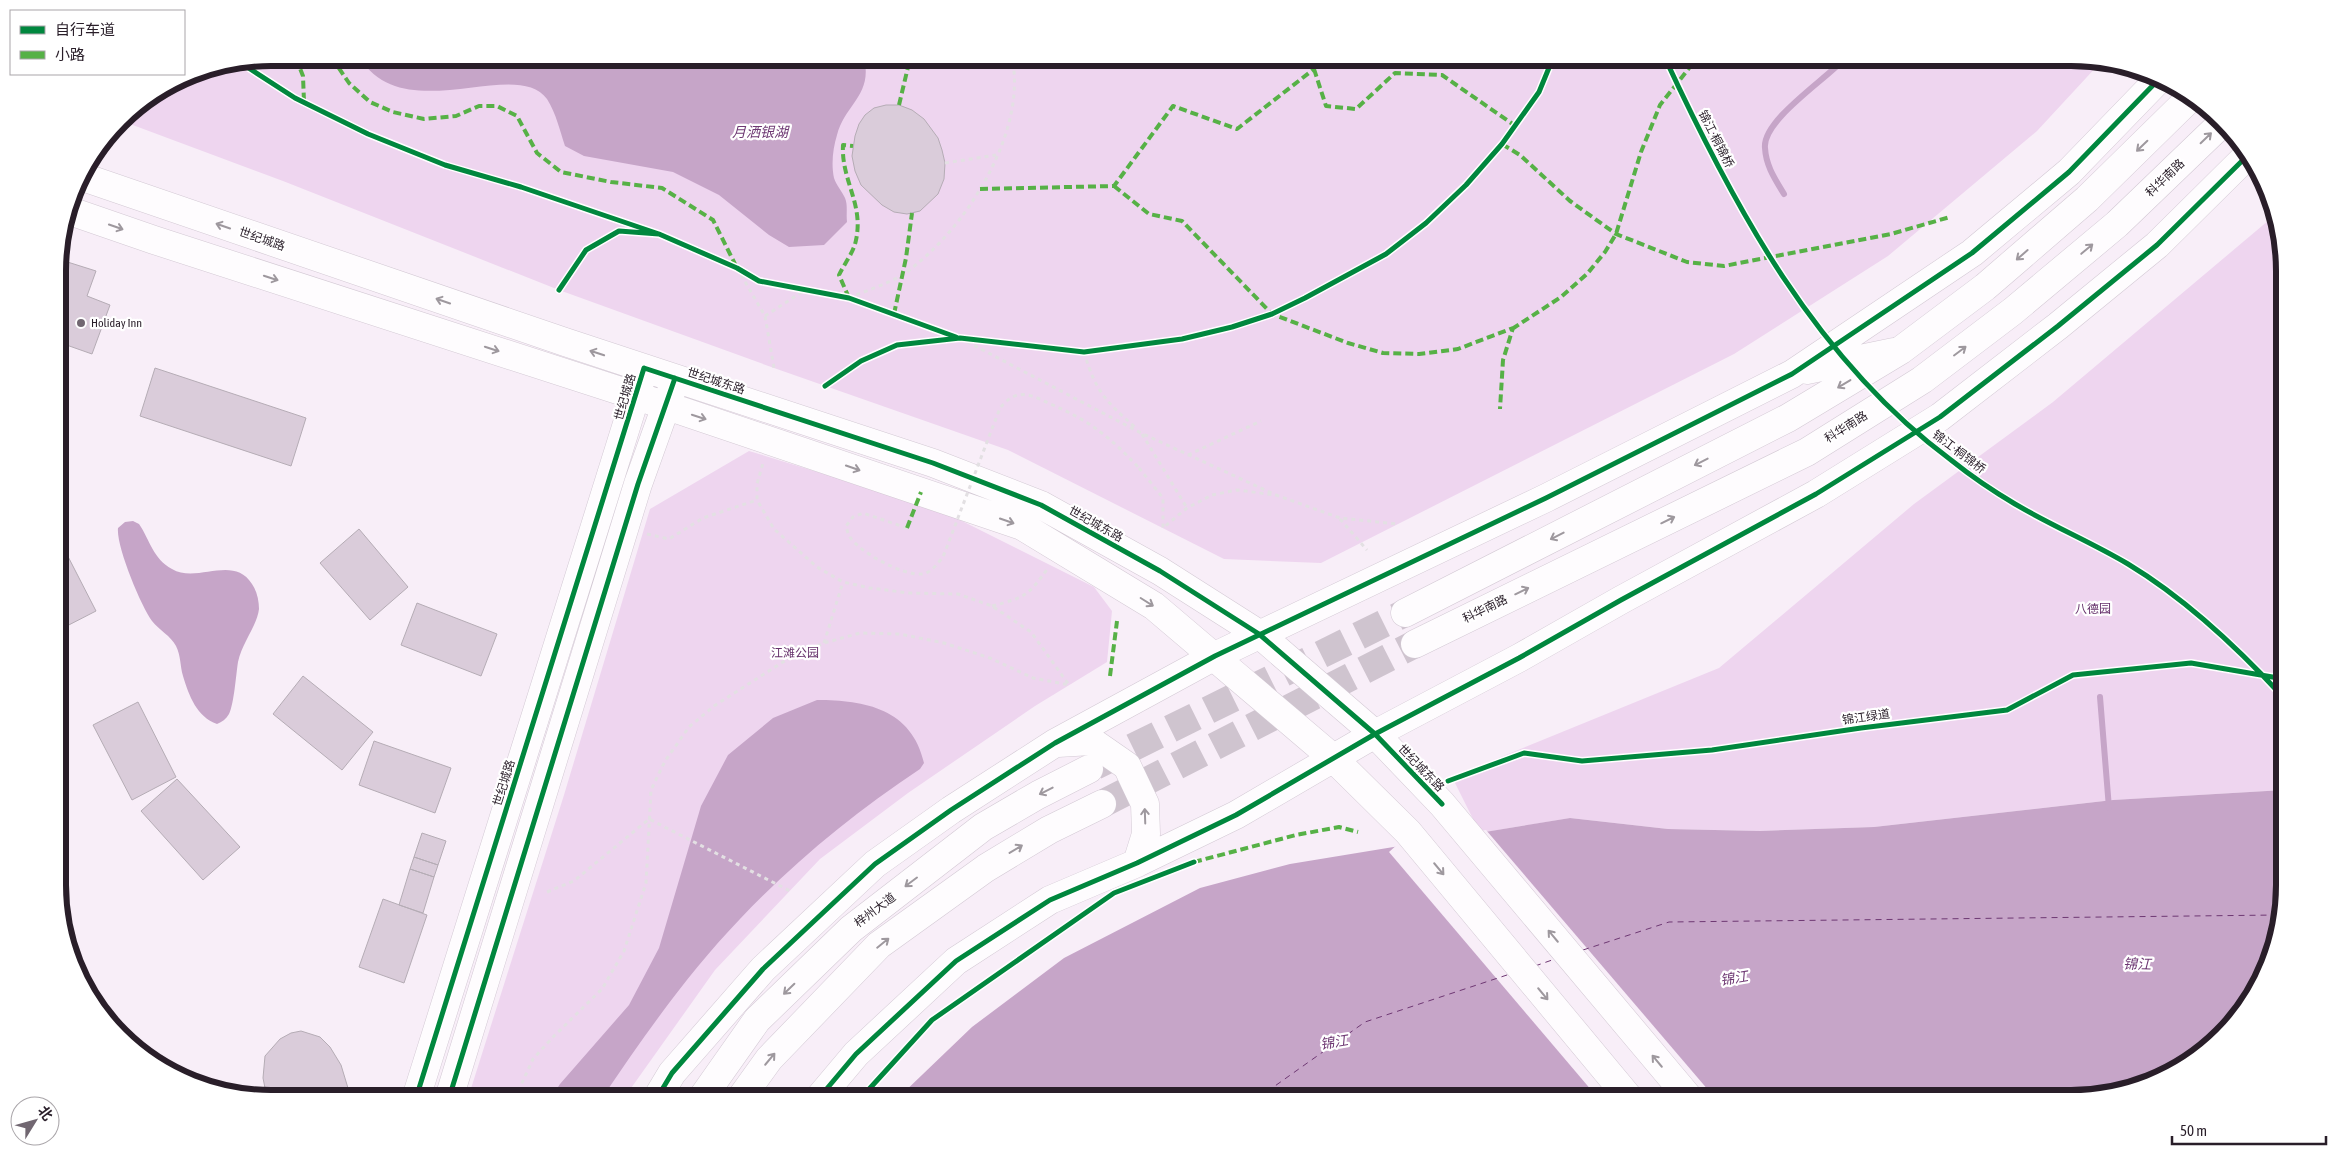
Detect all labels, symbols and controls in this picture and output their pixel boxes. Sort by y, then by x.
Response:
legend [10,10,185,75]
text: 自行车道 [55,21,115,38]
text: 小路 [55,46,85,63]
street label: 锦江·桐锦桥 [1696,108,1736,170]
water label: 月洒银湖 [732,124,790,140]
one-way arrow [2200,132,2212,145]
one-way arrow [2136,139,2148,152]
street label: 科华南路 [2143,156,2187,200]
one-way arrow [216,221,231,230]
one-way arrow [108,223,123,232]
street label: 世纪城路 [237,225,287,253]
one-way arrow [2081,244,2094,255]
one-way arrow [2016,249,2029,260]
one-way arrow [262,273,278,283]
one-way arrow [436,296,451,305]
place label: Holiday Inn [91,316,142,330]
marker: Holiday Inn [75,317,87,329]
one-way arrow [483,345,499,355]
one-way arrow [1953,345,1966,356]
one-way arrow [590,347,606,357]
street label: 世纪城东路 [685,365,747,397]
street label: 世纪城路 [612,372,638,422]
one-way arrow [1837,380,1851,390]
street label: 科华南路 [1822,408,1870,446]
one-way arrow [691,412,707,422]
street label: 锦江·桐锦桥 [1930,428,1988,476]
one-way arrow [1694,457,1709,467]
one-way arrow [845,464,861,474]
street label: 世纪城东路 [1066,503,1126,545]
one-way arrow [1660,515,1675,524]
one-way arrow [998,517,1014,526]
one-way arrow [1549,531,1564,541]
one-way arrow [1514,586,1529,595]
street label: 科华南路 [1460,592,1510,626]
one-way arrow [1140,597,1154,607]
park label: 八德园 [2075,602,2111,616]
park label: 江滩公园 [771,646,819,660]
street label: 锦江绿道 [1841,707,1891,727]
street label: 世纪城东路 [1395,742,1447,794]
street label: 世纪城路 [490,758,518,808]
one-way arrow [1038,786,1053,796]
one-way arrow [1140,808,1150,824]
one-way arrow [1009,844,1023,854]
one-way arrow [1433,863,1445,876]
one-way arrow [905,877,918,888]
street label: 梓州大道 [852,890,898,930]
one-way arrow [1547,930,1559,943]
one-way arrow [876,937,889,948]
water label: 锦江 [2123,956,2153,972]
water label: 锦江 [1719,968,1751,988]
one-way arrow [783,983,795,995]
one-way arrow [1537,988,1549,1001]
water label: 锦江 [1319,1032,1351,1052]
one-way arrow [764,1053,775,1066]
one-way arrow [1652,1055,1663,1068]
north arrow [10,1096,60,1146]
text: 北 [35,1103,56,1124]
scale bar [2172,1114,2326,1146]
text: 50 m [2180,1122,2207,1139]

